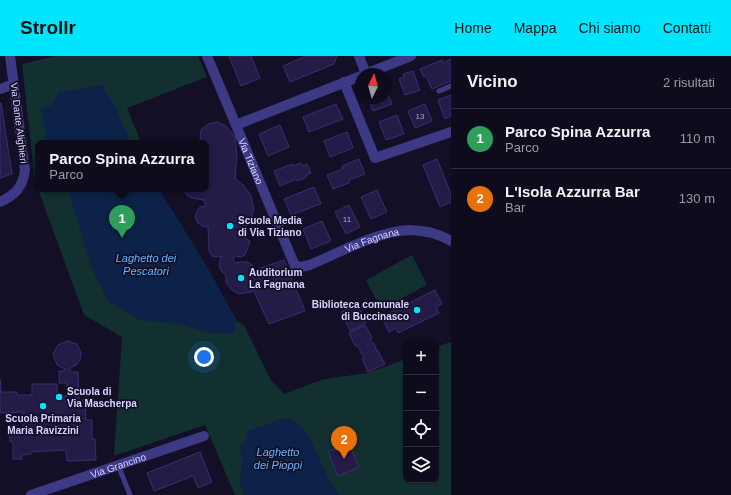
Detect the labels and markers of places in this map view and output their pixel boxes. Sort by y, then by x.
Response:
pin: 1 [109,205,135,238]
place label: Scuola Media di Via Tiziano [238,215,302,238]
marker: Scuola Media di Via Tiziano [225,221,235,231]
place label: Auditorium La Fagnana [249,267,305,290]
marker: Auditorium La Fagnana [236,273,246,283]
place label: Biblioteca comunale di Buccinasco [312,299,409,322]
marker: Biblioteca comunale di Buccinasco [412,305,422,315]
place label: Scuola di Via Mascherpa [67,386,137,409]
marker: Scuola di Via Mascherpa [54,392,64,402]
marker: Scuola Primaria Maria Ravizzini [38,401,48,411]
place label: Scuola Primaria Maria Ravizzini [5,413,81,436]
pin: 2 [331,426,357,459]

